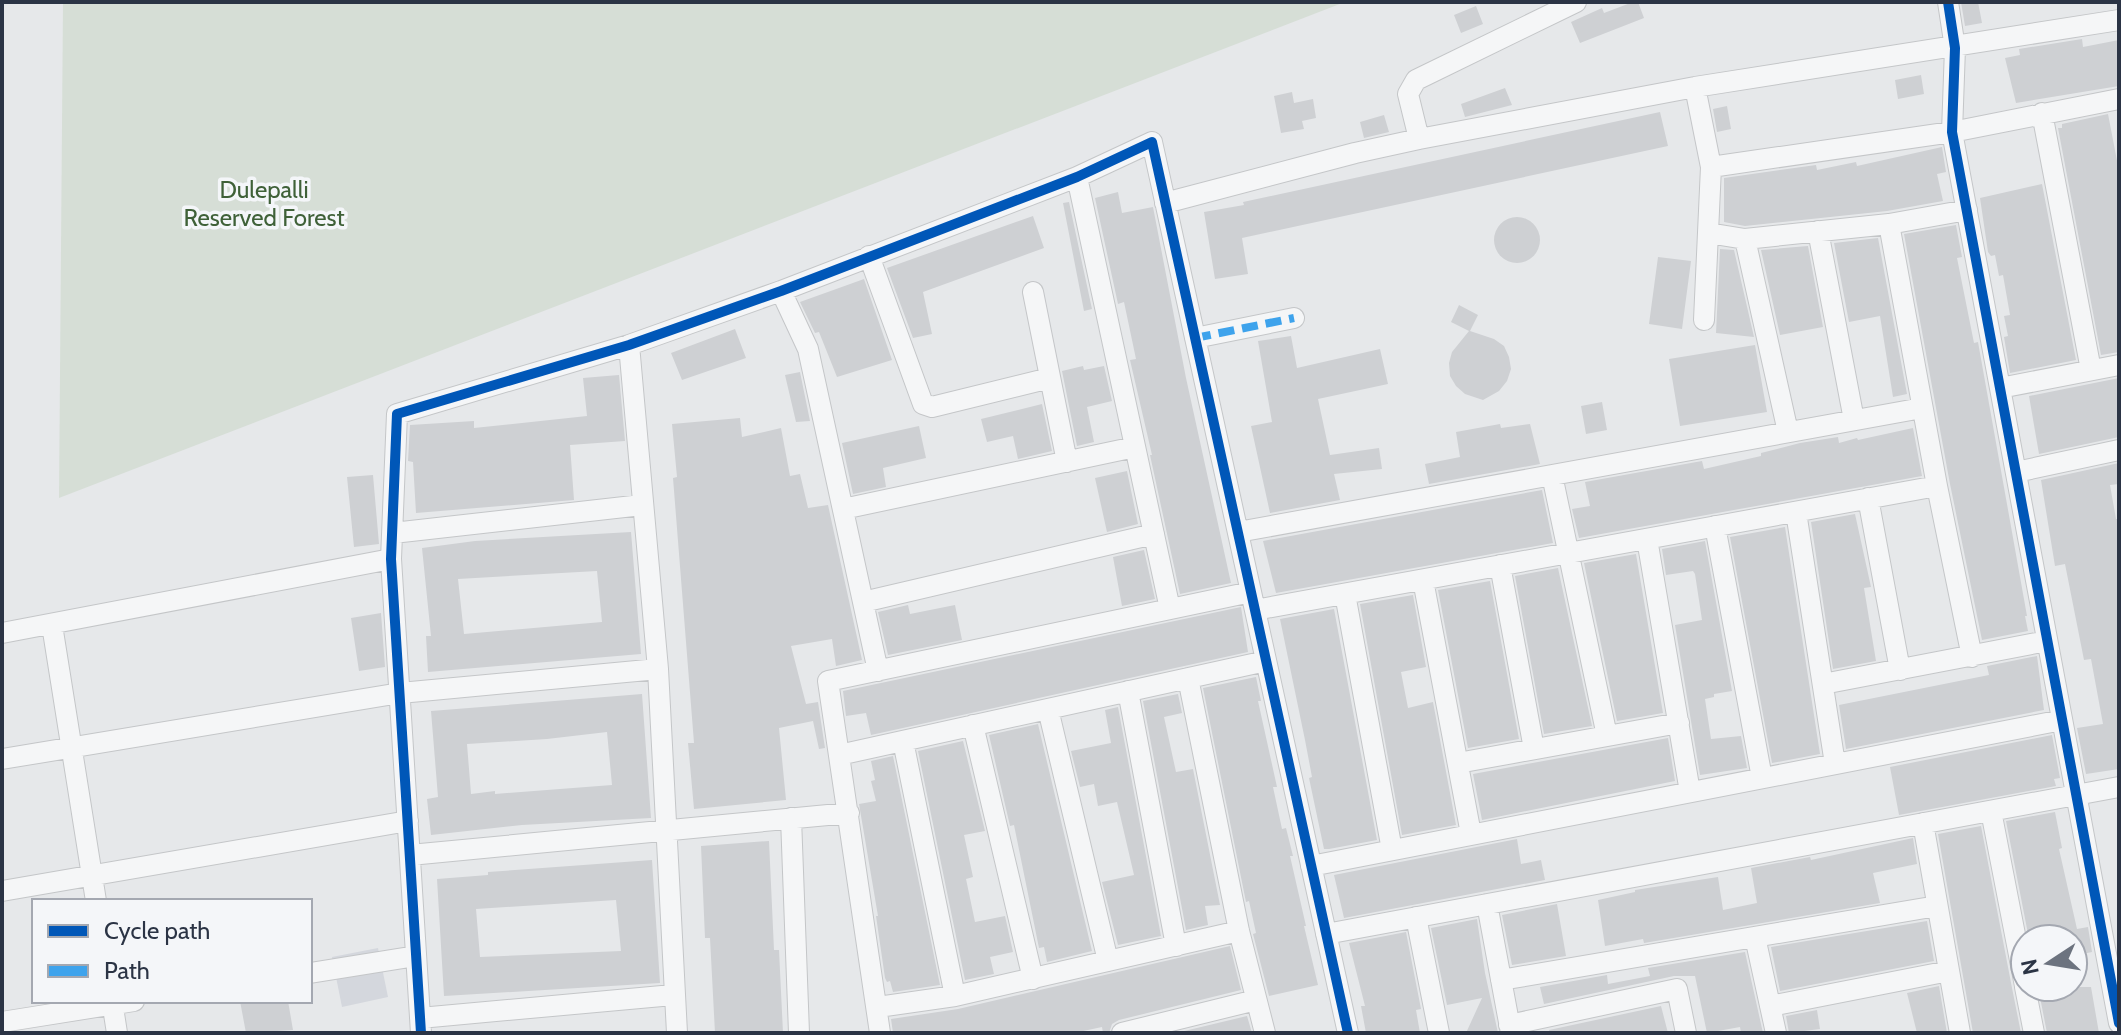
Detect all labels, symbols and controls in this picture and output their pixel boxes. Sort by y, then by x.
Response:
park label: Dulepalli Reserved Forest [184,175,345,232]
legend [32,899,312,1003]
text: Cycle path [104,916,210,945]
north arrow [2009,923,2089,1003]
text: Path [104,956,150,985]
text: N [2015,957,2045,977]

